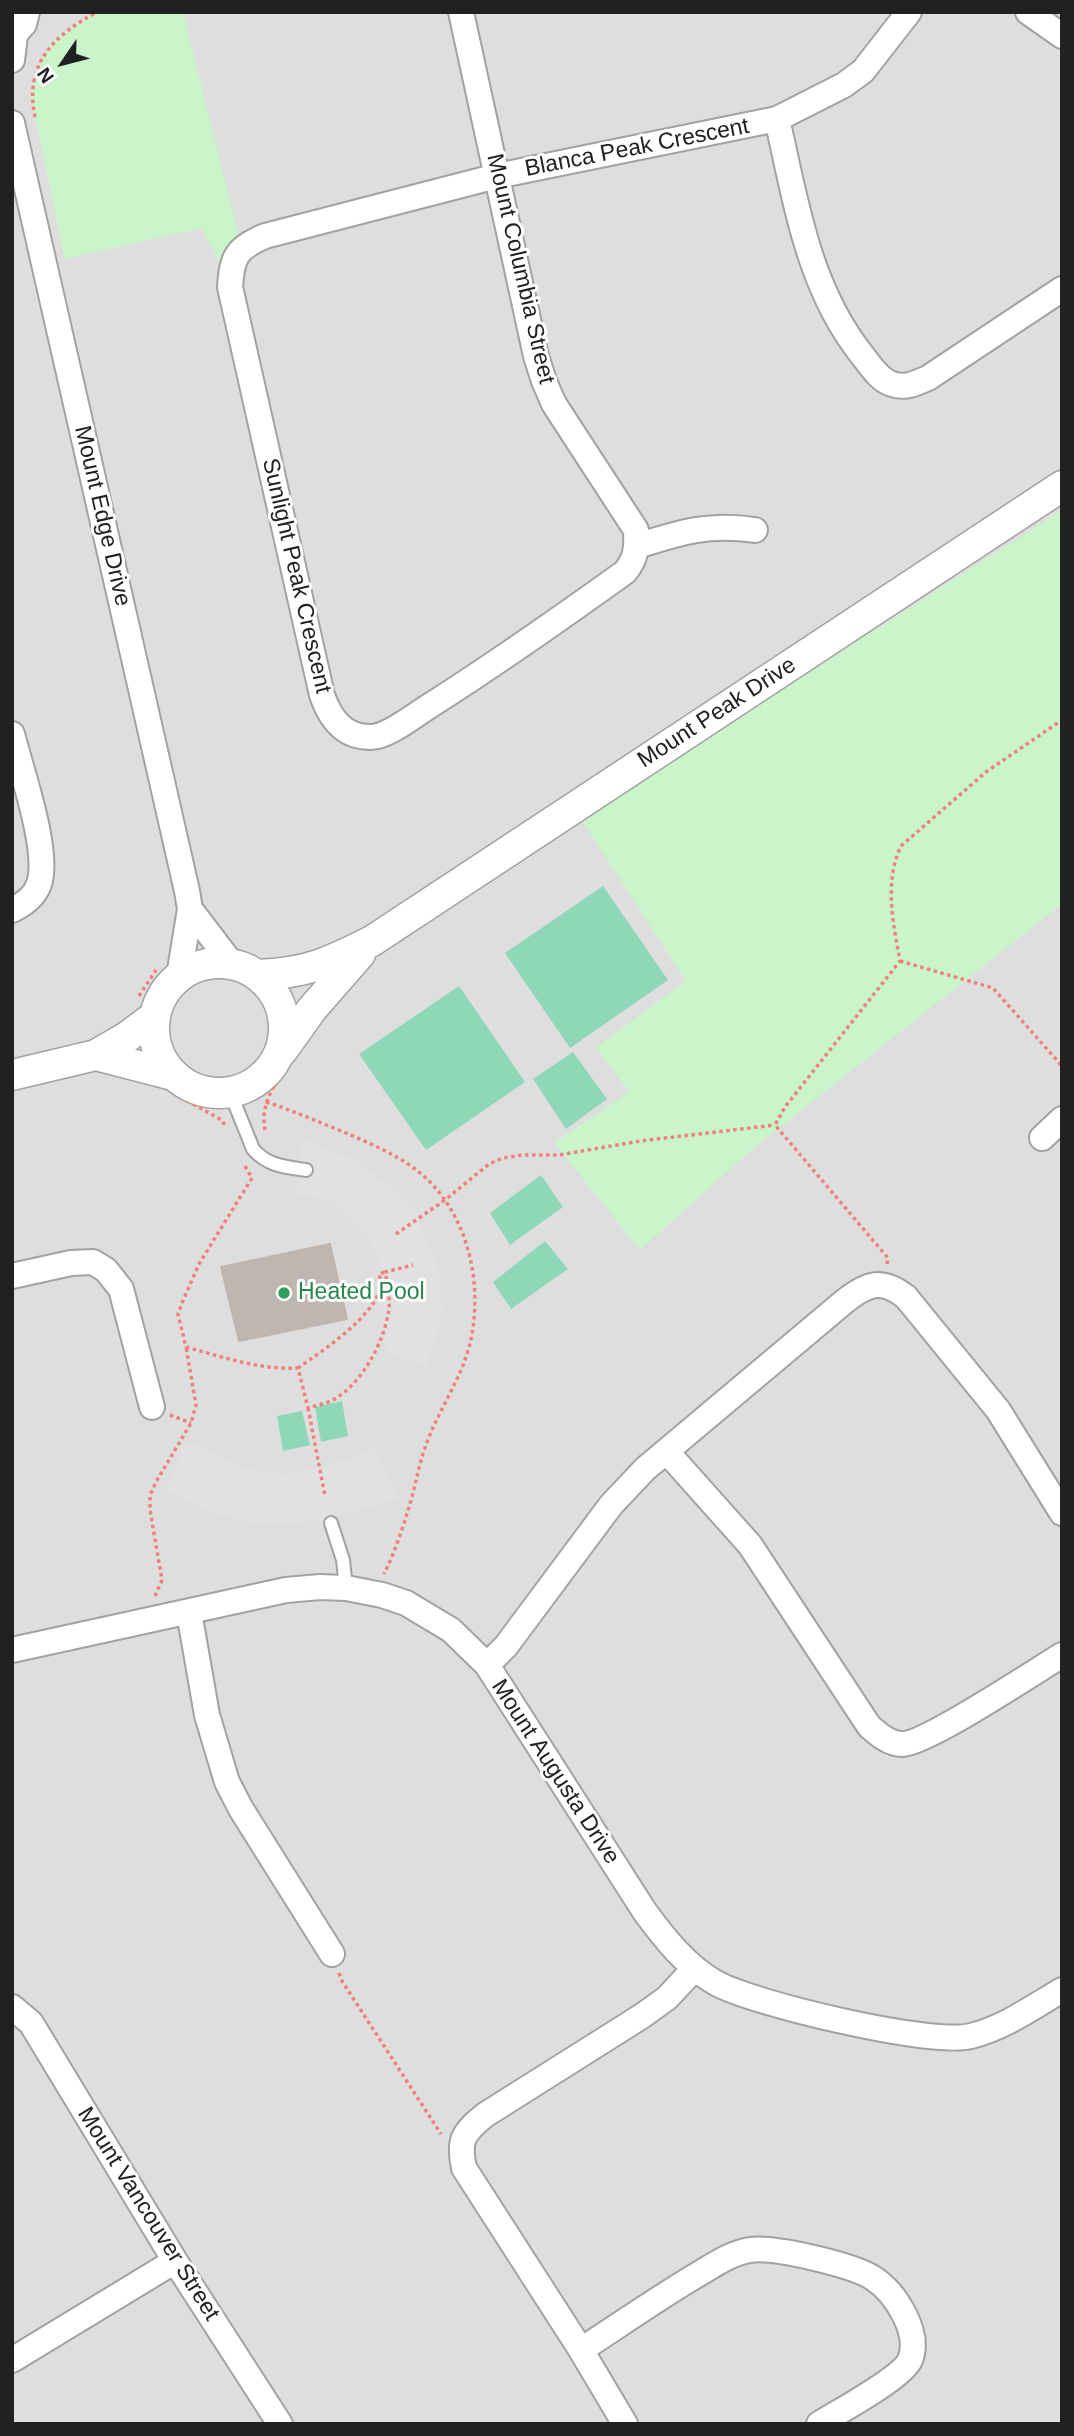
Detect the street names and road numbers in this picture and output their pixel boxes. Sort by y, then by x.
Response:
street label: Blanca Peak Crescent [523,113,751,183]
street label: Mount Columbia Street [480,151,560,387]
street label: Mount Edge Drive [68,423,136,609]
street label: Sunlight Peak Crescent [256,456,336,696]
street label: Mount Peak Drive [633,652,801,774]
street label: Mount Augusta Drive [485,1674,625,1870]
street label: Mount Vancouver Street [71,2102,225,2326]

